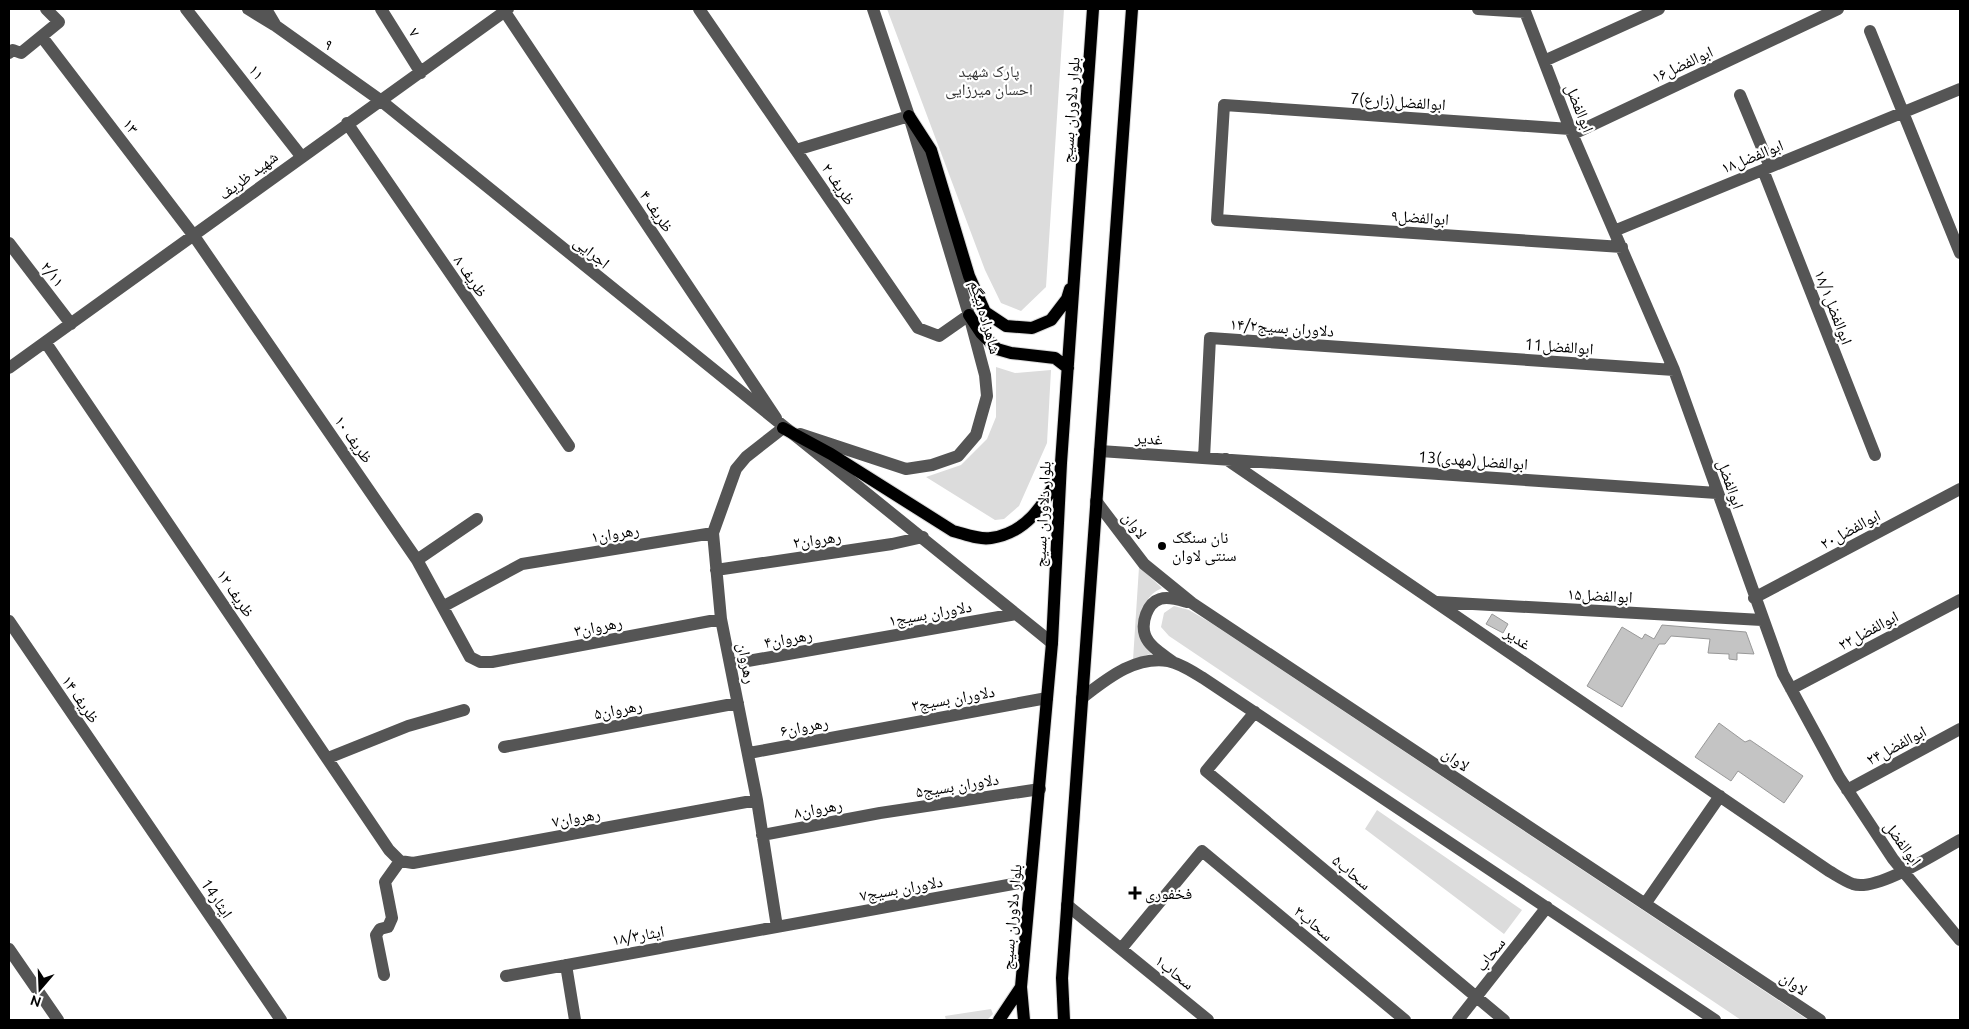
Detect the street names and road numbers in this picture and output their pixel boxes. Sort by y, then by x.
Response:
street label: ۷ [405,24,425,40]
street label: ۹ [321,35,337,53]
street label: ابوالفضل۱۶ [1649,42,1716,88]
street label: بلوار دلاوران بسیج [1057,56,1085,164]
street label: ۱۱ [245,61,269,83]
street label: ابوالفضل [1560,81,1598,136]
street label: 7ابوالفضل(زارع) [1349,89,1446,115]
street label: ۱۳ [119,115,143,137]
street label: ابوالفضل۱۸ [1718,135,1786,178]
street label: شهید ظریف [215,147,282,204]
street label: ظریف ۲ [818,160,859,209]
street label: ظریف ۴ [636,187,677,236]
street label: ابوالفضل۹ [1390,206,1450,230]
street label: اجرایی [569,232,613,273]
street label: ظریف ۸ [450,252,491,301]
street label: ۲/۱۱ [38,258,68,290]
street label: ابوالفضل۱۸/۱ [1810,267,1856,348]
street label: شاهزاده بیگم [965,278,1005,356]
street label: ۱۴/۲دلاوران بسیج [1229,314,1335,342]
street label: 11ابوالفضل [1524,335,1594,359]
street label: ظریف ۱۰ [330,412,377,467]
street label: غدیر [1134,428,1163,449]
street label: 13ابوالفضل(مهدی) [1417,447,1528,475]
street label: ابوالفضل [1712,457,1748,512]
street label: بلوار دلاوران بسیج [1030,460,1056,568]
street label: ابوالفضل۲۰ [1817,506,1884,554]
street label: لاوان [1117,508,1151,543]
street label: رهروان۱ [590,520,641,548]
street label: رهروان۲ [792,527,843,553]
street label: ظریف ۱۲ [213,566,258,621]
street label: ابوالفضل۱۵ [1567,584,1633,608]
street label: دلاوران بسیج۱ [887,597,973,631]
street label: ابوالفضل۲۲ [1835,607,1902,655]
street label: رهروان۳ [572,613,624,641]
street label: غدیر [1500,622,1534,654]
street label: رهروان۴ [762,625,814,653]
street label: رهروان [732,641,760,685]
street label: ظریف ۱۴ [58,672,103,727]
street label: دلاوران بسیج۳ [910,682,996,716]
street label: رهروان۵ [592,696,644,724]
street label: رهروان۶ [778,713,830,741]
street label: ابوالفضل۲۴ [1863,722,1930,770]
street label: لاوان [1438,743,1473,776]
street label: دلاوران بسیج۵ [914,770,1000,802]
street label: رهروان۸ [792,795,844,823]
street label: رهروان۷ [550,804,602,832]
street label: ابوالفضل [1879,817,1925,870]
street label: ۵سحاب [1329,851,1375,894]
street label: بلوار دلاوران بسیج [997,863,1027,971]
street label: دلاوران بسیج۷ [858,872,944,906]
street label: ایثار14 [197,875,237,922]
street label: ۳سحاب [1291,902,1337,945]
street label: ایثار۱۸/۳ [610,922,666,949]
street label: سحاب [1471,934,1509,975]
street label: ۱سحاب [1152,951,1198,993]
street label: لاوان [1776,967,1811,1000]

